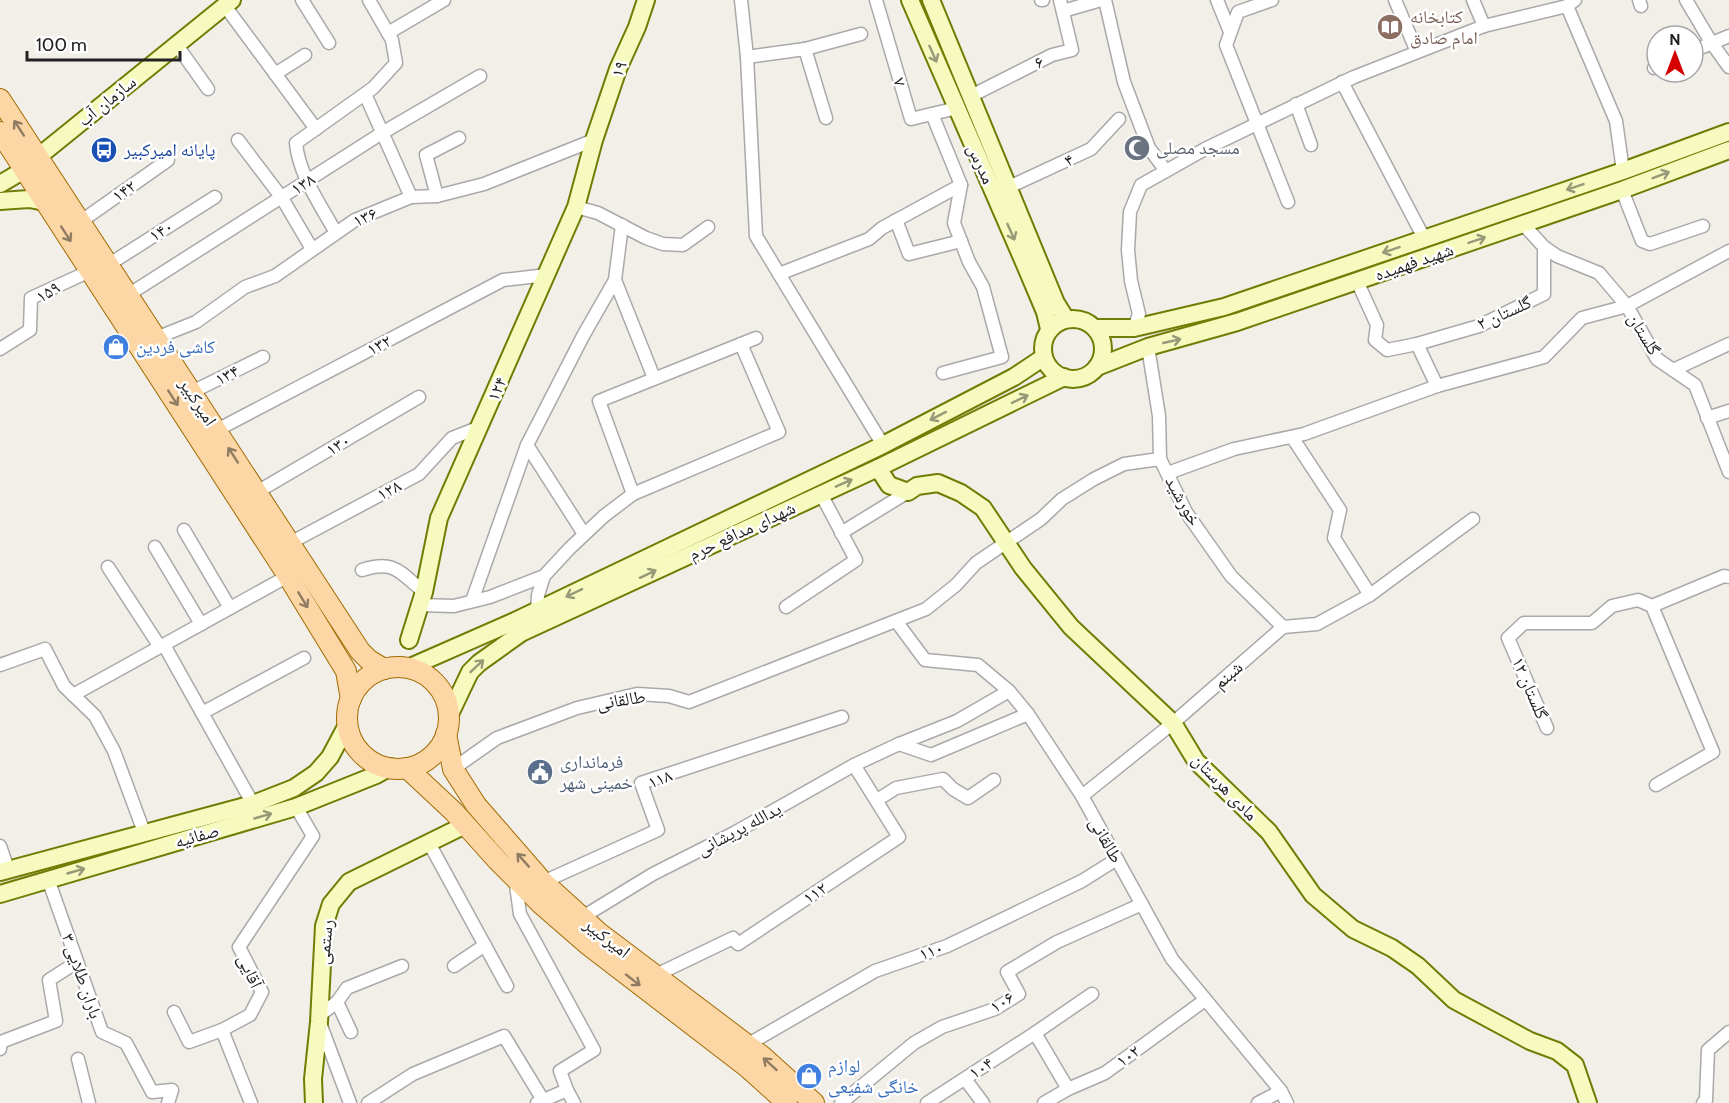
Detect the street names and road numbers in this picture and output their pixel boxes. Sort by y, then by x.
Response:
street label: ۶ [1030,50,1048,74]
street label: ۱۹ [606,58,632,80]
street label: سازمان آب [73,71,141,131]
street label: ۷ [888,75,912,89]
street label: مدرس [962,140,1000,188]
street label: ۴ [1061,148,1077,172]
street label: ۱۳۸ [287,168,319,200]
street label: ۱۴۲ [108,175,140,207]
street label: ۱۳۶ [349,202,381,232]
street label: ۱۴۰ [145,215,177,247]
street label: شهید فهمیده [1372,238,1456,286]
street label: ۱۵۹ [32,276,64,308]
street label: گلستان ۲ [1473,291,1535,335]
street label: گلستان [1623,309,1665,360]
street label: ۱۳۲ [363,330,395,360]
street label: ۱۳۴ [211,360,243,390]
street label: امیرکبیر [174,373,222,430]
street label: ۱۲۴ [482,373,512,405]
street label: ۱۳۰ [322,429,354,461]
street label: خورشید [1160,472,1206,530]
street label: ۱۲۸ [373,475,405,505]
street label: شهدای مدافع حرم [685,497,799,566]
street label: گلستان ۱۲ [1507,653,1553,723]
street label: شبنم [1209,656,1248,695]
street label: طالقانی [595,685,647,715]
street label: مادی هرستان [1187,749,1263,825]
street label: ۱۱۸ [645,764,675,794]
street label: یدالله پریشانی [693,797,785,861]
street label: طالقانی [1084,813,1128,867]
street label: صفائیه [172,819,222,853]
street label: ۱۱۲ [799,877,831,909]
street label: امیرکبیر [579,912,635,963]
street label: رستمی [312,918,338,966]
street label: باران طلایی ۳ [57,930,107,1022]
street label: ۱۱۰ [916,937,946,965]
street label: آقایی [233,951,267,992]
street label: ۱۰۶ [986,986,1018,1018]
street label: ۱۰۲ [1112,1040,1144,1072]
street label: ۱۰۴ [965,1052,997,1084]

